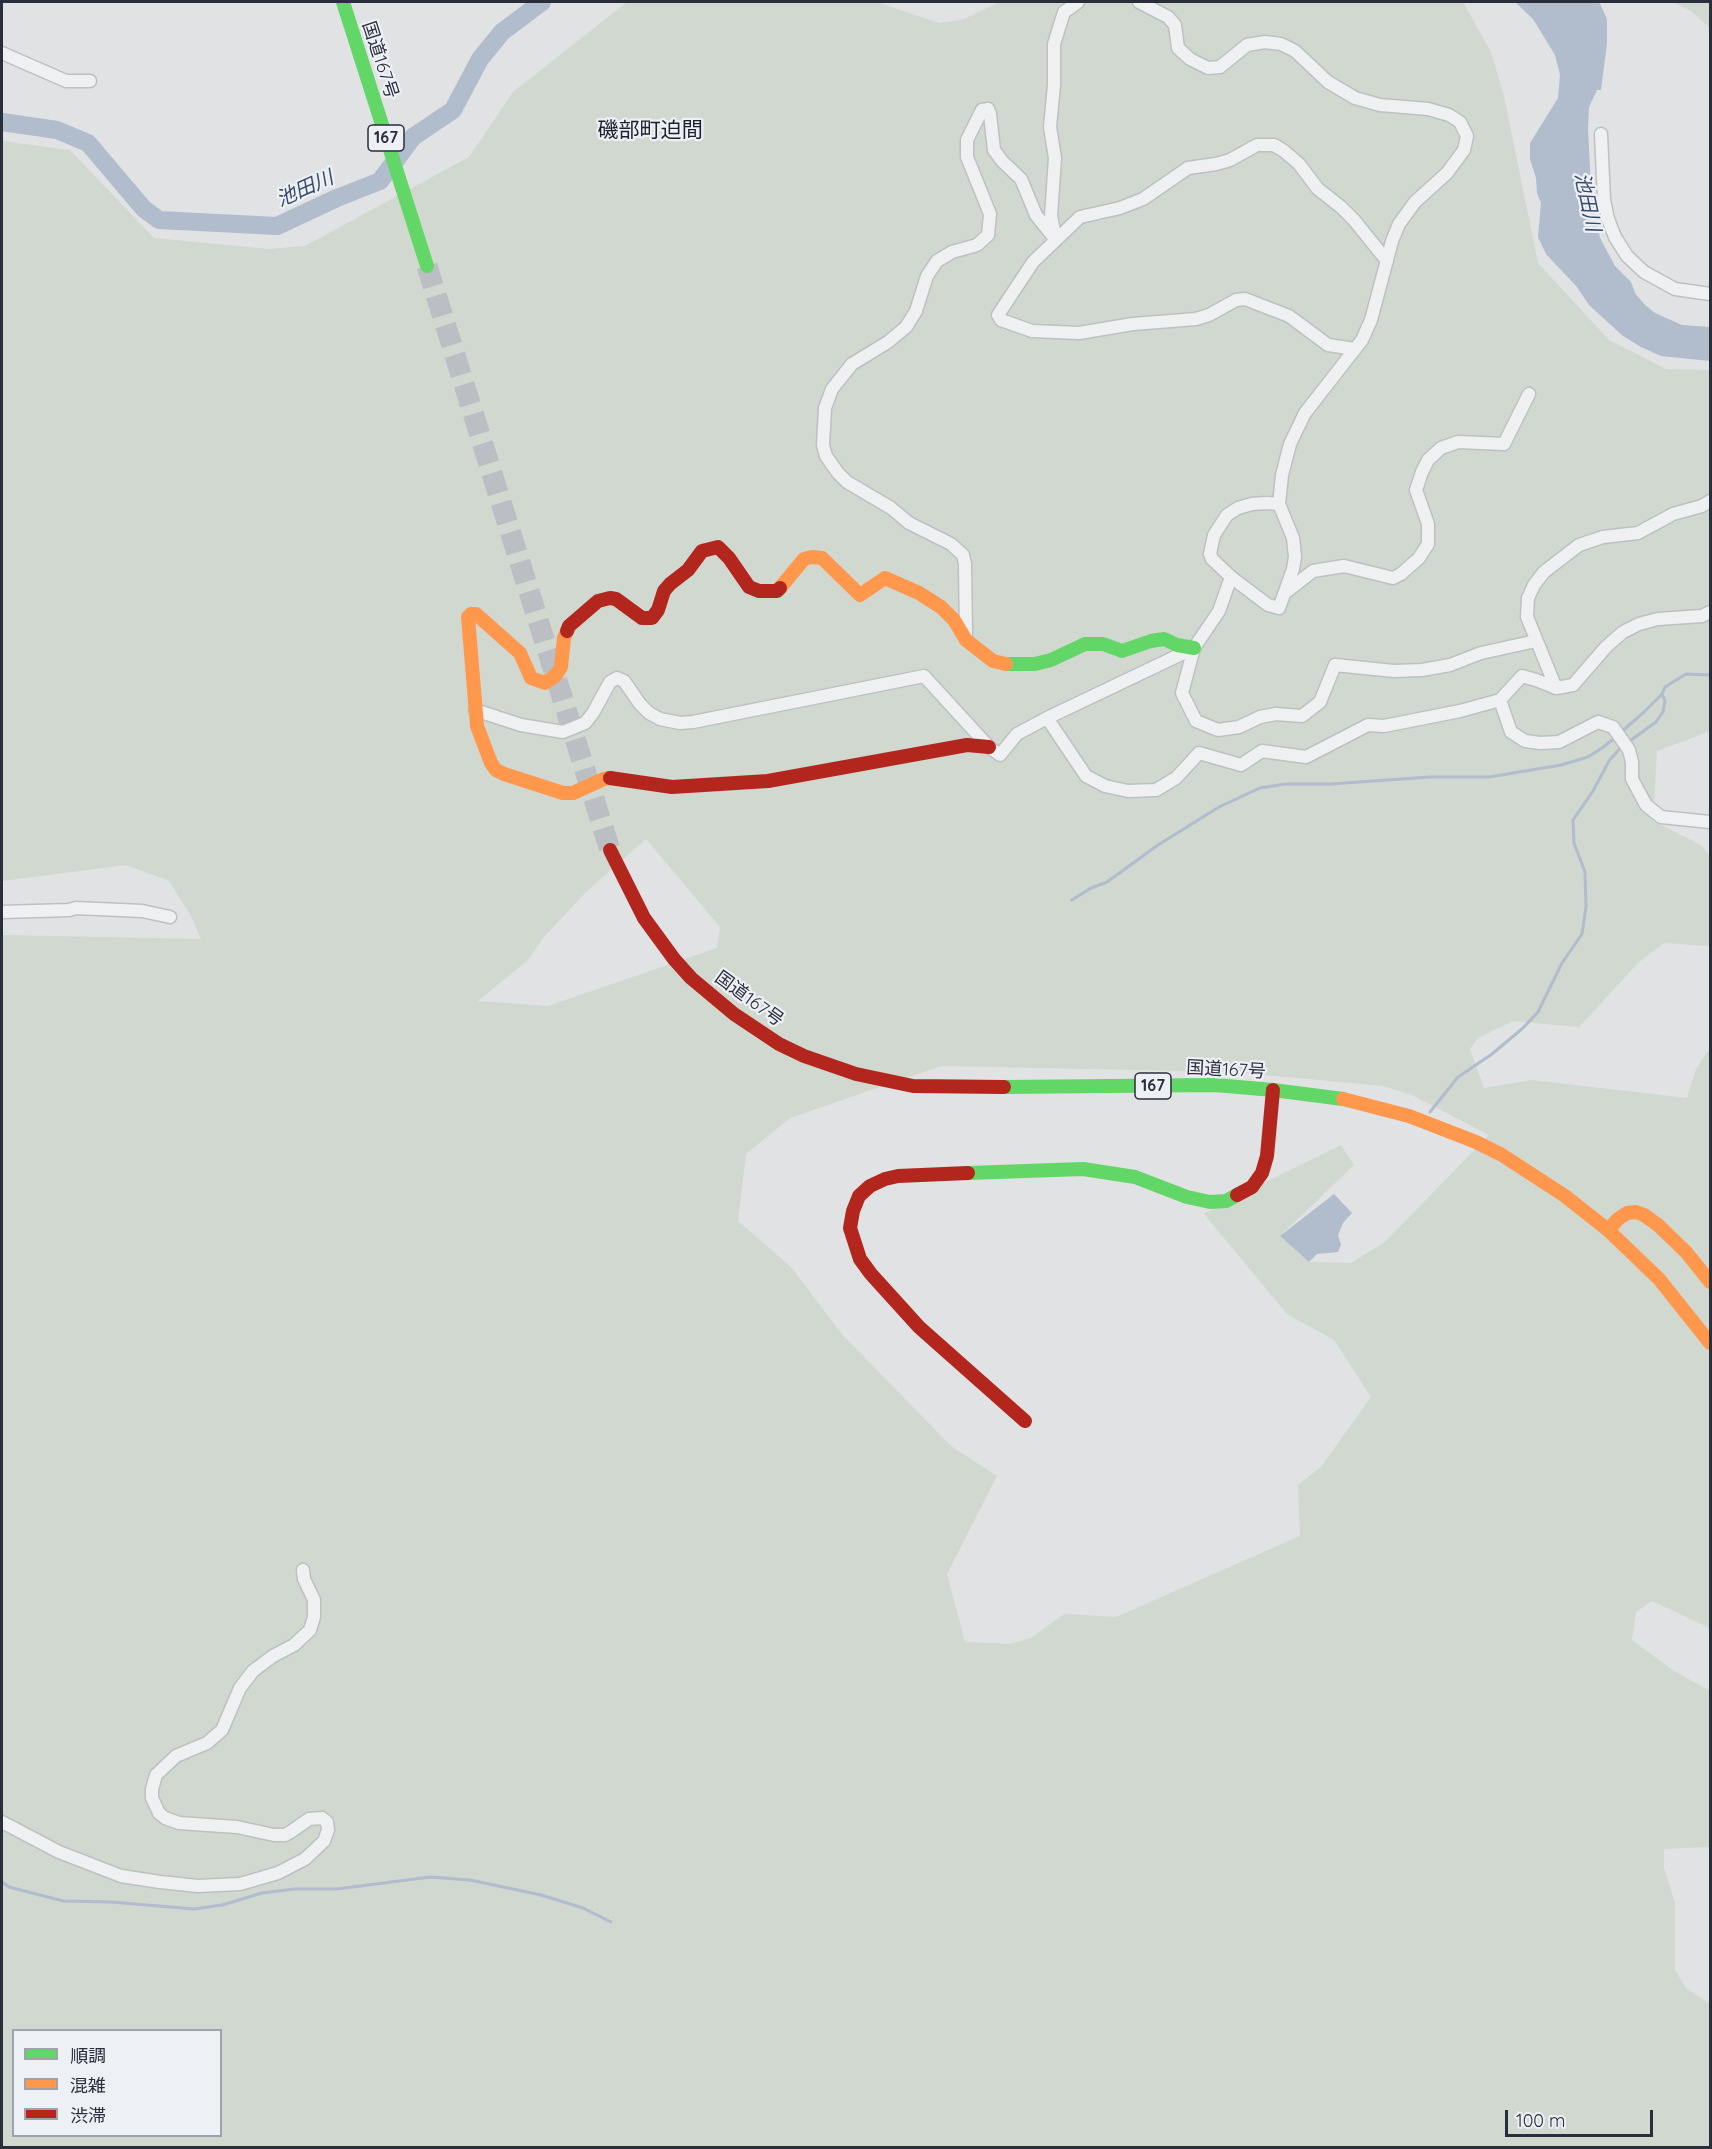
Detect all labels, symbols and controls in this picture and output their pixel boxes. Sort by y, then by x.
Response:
street label: 国道167号 [357,19,403,101]
district label: 磯部町迫間 [598,118,702,144]
road number: 167 [368,125,404,151]
water label: 池田川 [273,166,337,212]
water label: 池田川 [1569,170,1605,234]
street label: 国道167号 [710,967,788,1031]
street label: 国道167号 [1186,1057,1266,1083]
road number: 167 [1135,1073,1171,1099]
legend [12,2029,222,2137]
text: 順調 [70,2044,106,2067]
text: 混雑 [70,2074,106,2097]
scale bar [1508,2098,1656,2136]
text: 渋滞 [70,2104,106,2127]
text: 100 m [1516,2109,1565,2132]

